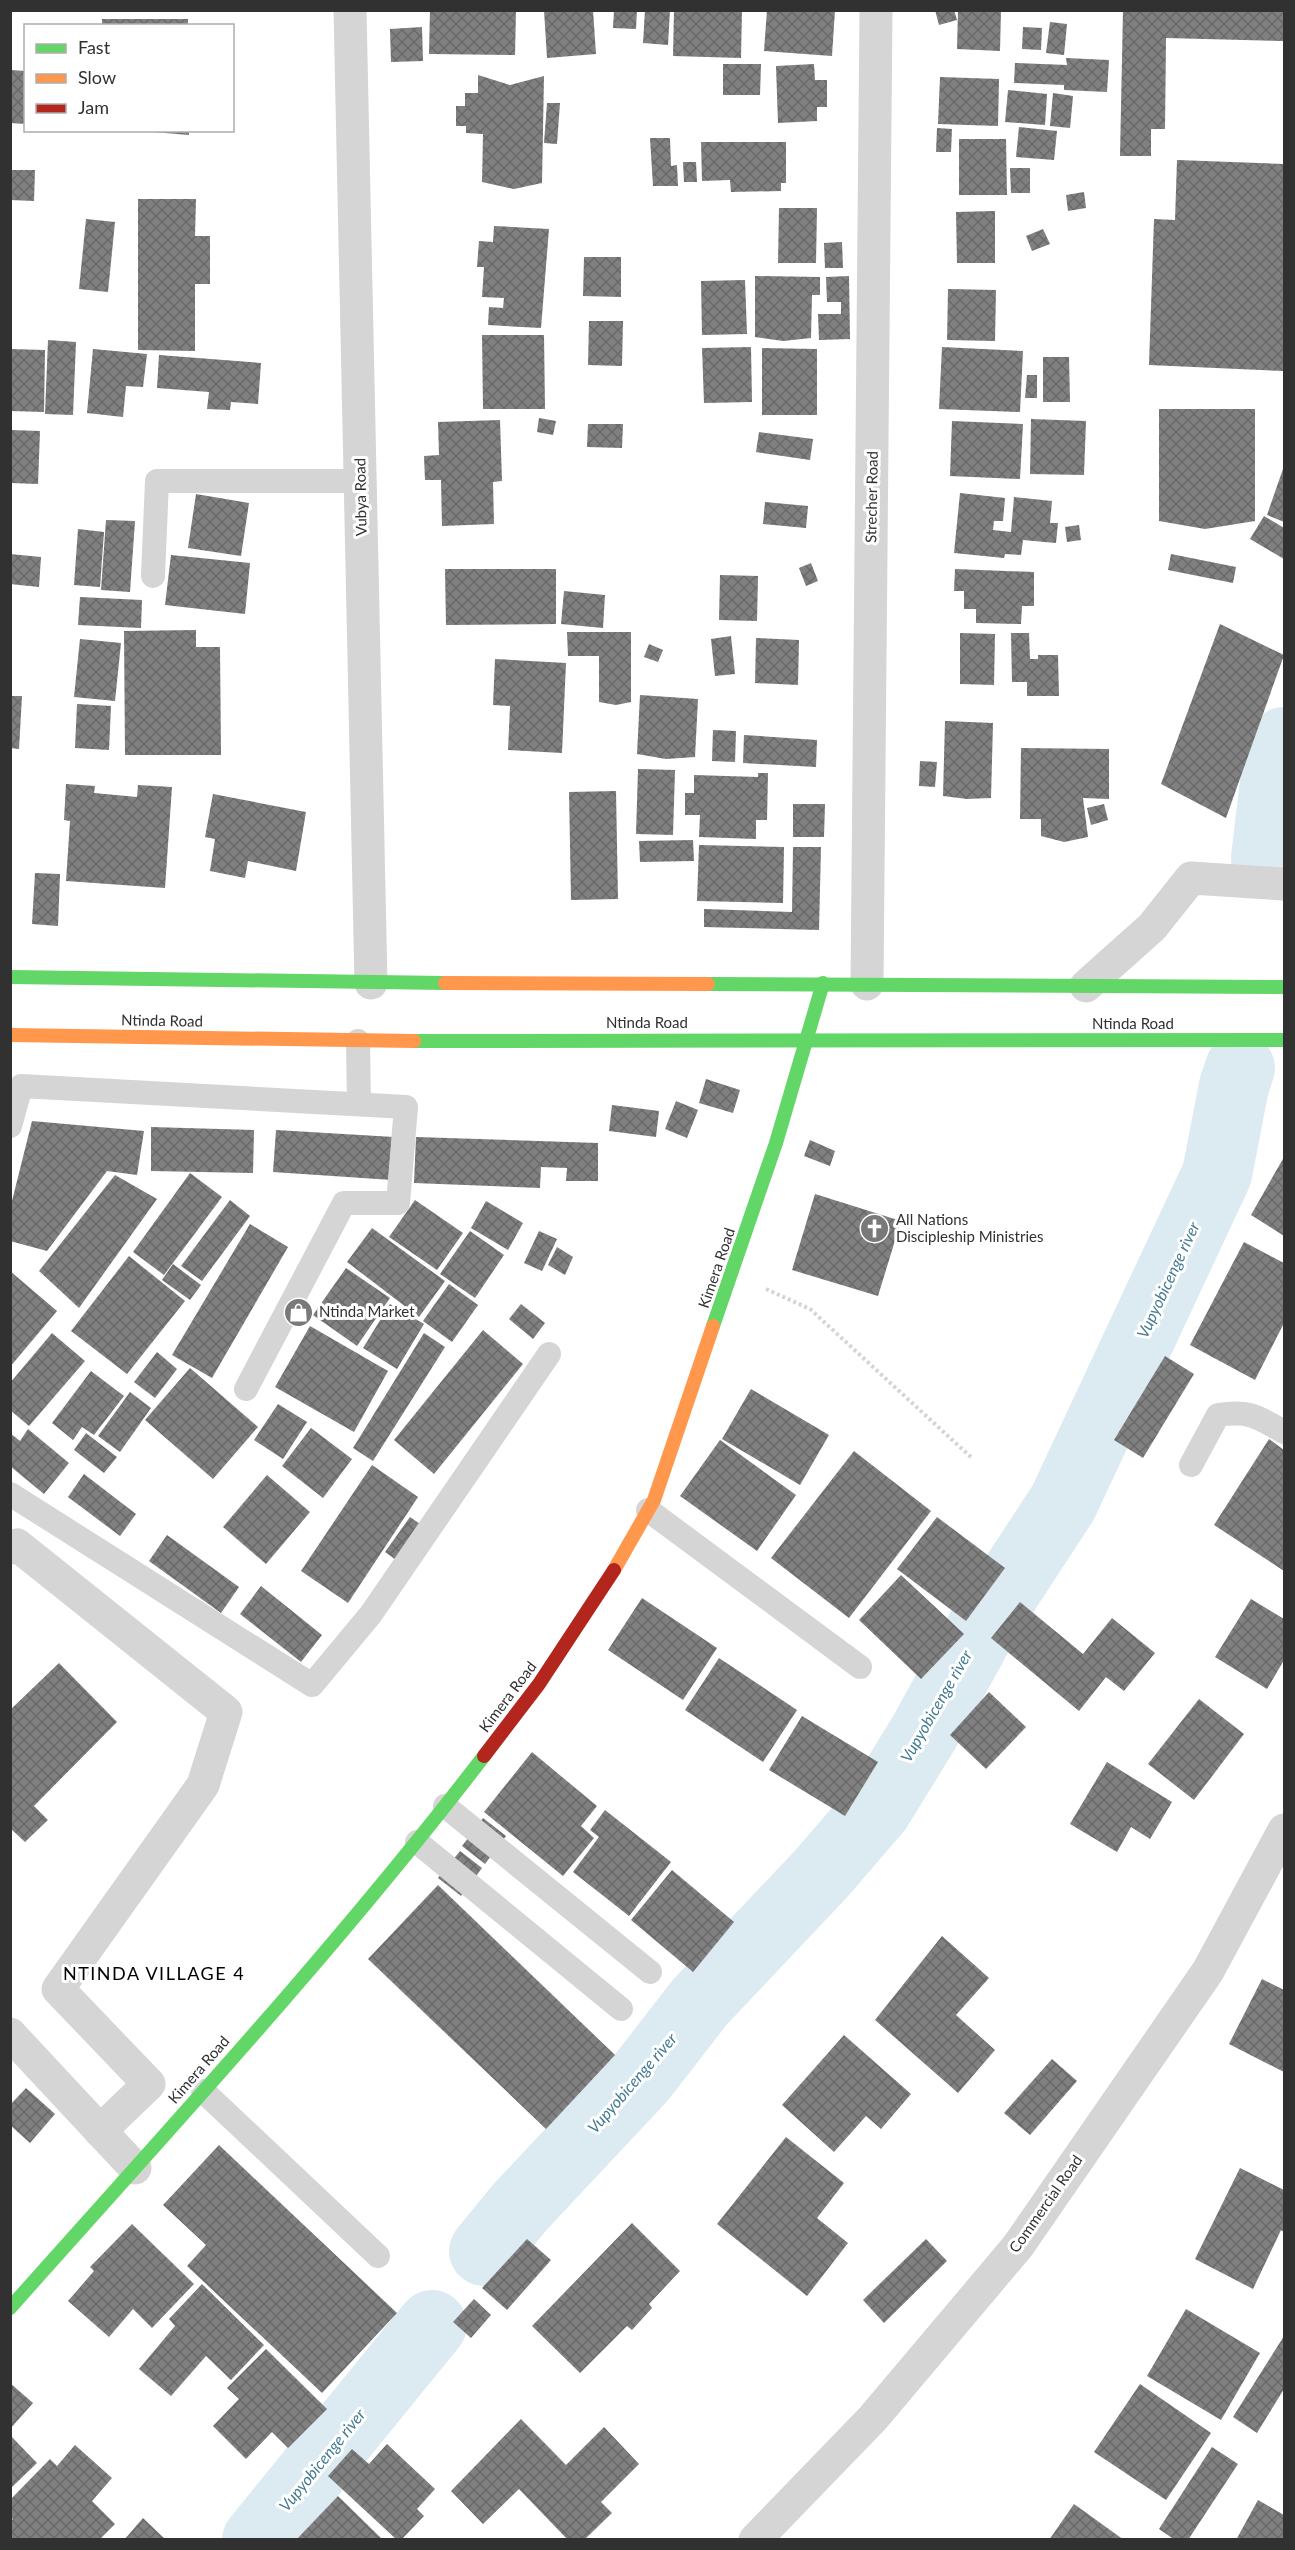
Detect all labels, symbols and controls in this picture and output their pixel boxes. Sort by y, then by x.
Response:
legend [24,24,234,132]
text: Fast [78,36,111,58]
text: Slow [78,66,116,88]
text: Jam [78,96,109,118]
street label: Strecher Road [861,451,881,543]
street label: Vubya Road [350,458,370,536]
street label: Ntinda Road [121,1010,203,1030]
street label: Ntinda Road [606,1013,688,1031]
street label: Ntinda Road [1092,1014,1174,1032]
place label: All Nations Discipleship Ministries [896,1210,1043,1245]
church icon: All Nations Discipleship Ministries [859,1213,891,1245]
water label: Vupyobicenge river [1132,1218,1203,1341]
street label: Kimera Road [694,1225,738,1310]
shop icon: Ntinda Market [282,1296,314,1328]
place label: Ntinda Market [319,1302,415,1320]
water label: Vupyobicenge river [896,1646,976,1765]
street label: Kimera Road [475,1658,540,1735]
district label: NTINDA VILLAGE 4 [63,1962,245,1984]
water label: Vupyobicenge river [583,2029,680,2136]
street label: Kimera Road [164,2032,232,2107]
street label: Commercial Road [1005,2151,1086,2256]
water label: Vupyobicenge river [275,2404,369,2515]

